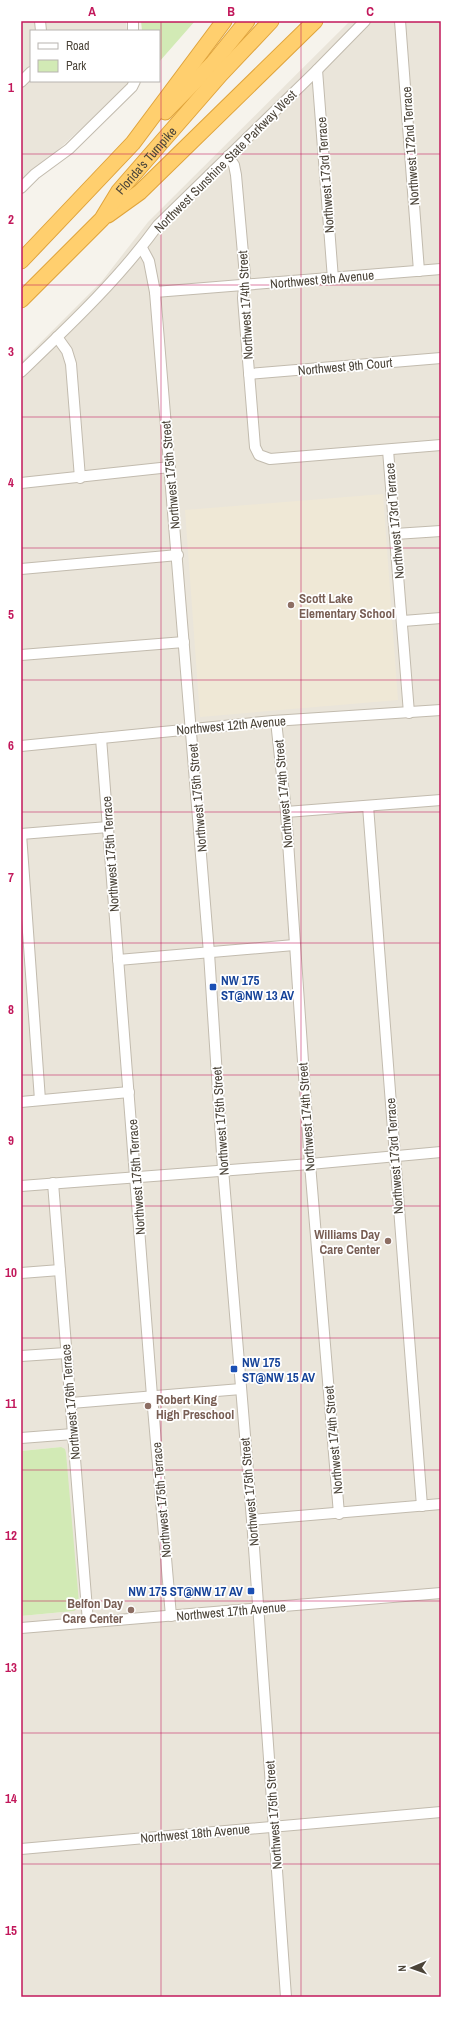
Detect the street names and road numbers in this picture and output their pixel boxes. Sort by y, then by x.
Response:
street label: Northwest Sunshine State Parkway West [150,86,300,236]
street label: Northwest 172nd Terrace [398,86,423,206]
street label: Northwest 173rd Terrace [313,116,338,234]
street label: Florida's Turnpike [112,123,180,198]
street label: Northwest 174th Street [234,250,257,360]
street label: Northwest 9th Avenue [269,266,375,293]
street label: Northwest 9th Court [297,354,393,379]
street label: Northwest 175th Street [157,420,184,530]
street label: Northwest 173rd Terrace [381,462,408,580]
street label: Northwest 12th Avenue [175,712,287,739]
street label: Northwest 174th Street [270,739,297,849]
street label: Northwest 175th Street [184,743,211,853]
street label: Northwest 175th Terrace [98,795,123,912]
street label: Northwest 174th Street [294,1062,319,1172]
street label: Northwest 175th Street [208,1066,233,1176]
street label: Northwest 173rd Terrace [382,1097,407,1215]
street label: Northwest 175th Terrace [124,1118,149,1235]
street label: Northwest 176th Terrace [57,1343,84,1460]
street label: Northwest 174th Street [320,1385,347,1495]
street label: Northwest 175th Street [236,1437,263,1547]
street label: Northwest 175th Terrace [148,1441,175,1558]
street label: Northwest 17th Avenue [175,1598,287,1625]
street label: Northwest 175th Street [261,1760,286,1870]
street label: Northwest 18th Avenue [139,1820,251,1847]

